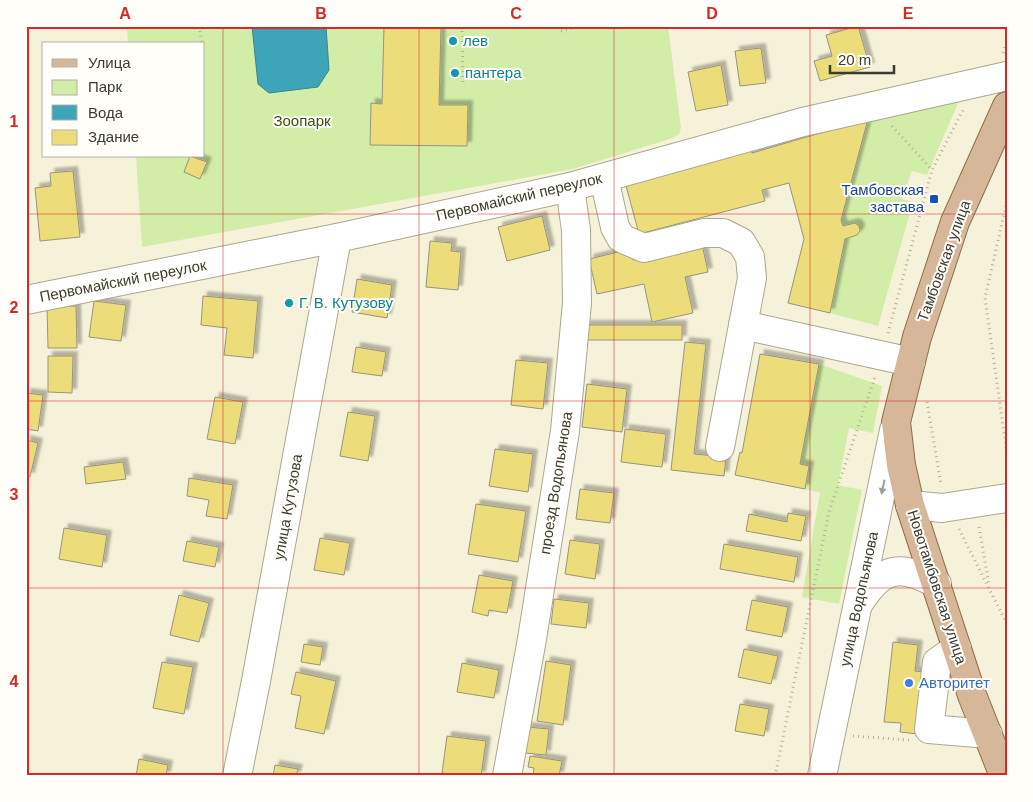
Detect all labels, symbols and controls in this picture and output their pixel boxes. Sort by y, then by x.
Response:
text: A [119,5,131,22]
text: B [315,5,327,22]
text: C [510,5,522,22]
text: D [706,5,718,22]
text: E [903,5,914,22]
place label: лев [463,32,488,49]
marker: лев [447,35,459,47]
legend [42,42,205,158]
scale bar [830,42,894,74]
text: 20 m [838,51,871,68]
text: Улица [88,54,131,71]
place label: пантера [465,64,522,81]
marker: пантера [449,67,461,79]
text: Парк [88,78,122,95]
text: Вода [88,104,124,121]
park label: Зоопарк [273,112,331,129]
text: 1 [10,113,19,130]
text: Здание [88,128,139,145]
street label: Первомайский переулок [434,169,604,224]
place label: Тамбовская застава [841,181,925,215]
marker: Тамбовская застава [928,193,940,205]
street label: Тамбовская улица [914,197,974,324]
street label: Первомайский переулок [38,256,208,305]
place label: Г. В. Кутузову [299,294,393,311]
marker: Г. В. Кутузову [283,297,295,309]
text: 2 [10,299,19,316]
street label: проезд Водопьянова [536,410,575,555]
street label: улица Кутузова [270,452,305,561]
one-way arrow [878,479,886,495]
text: 3 [10,486,19,503]
street label: Новотамбовская улица [904,508,971,667]
street label: улица Водопьянова [836,529,881,668]
text: 4 [10,673,19,690]
place label: Авторитет [919,674,990,691]
marker: Авторитет [903,677,915,689]

